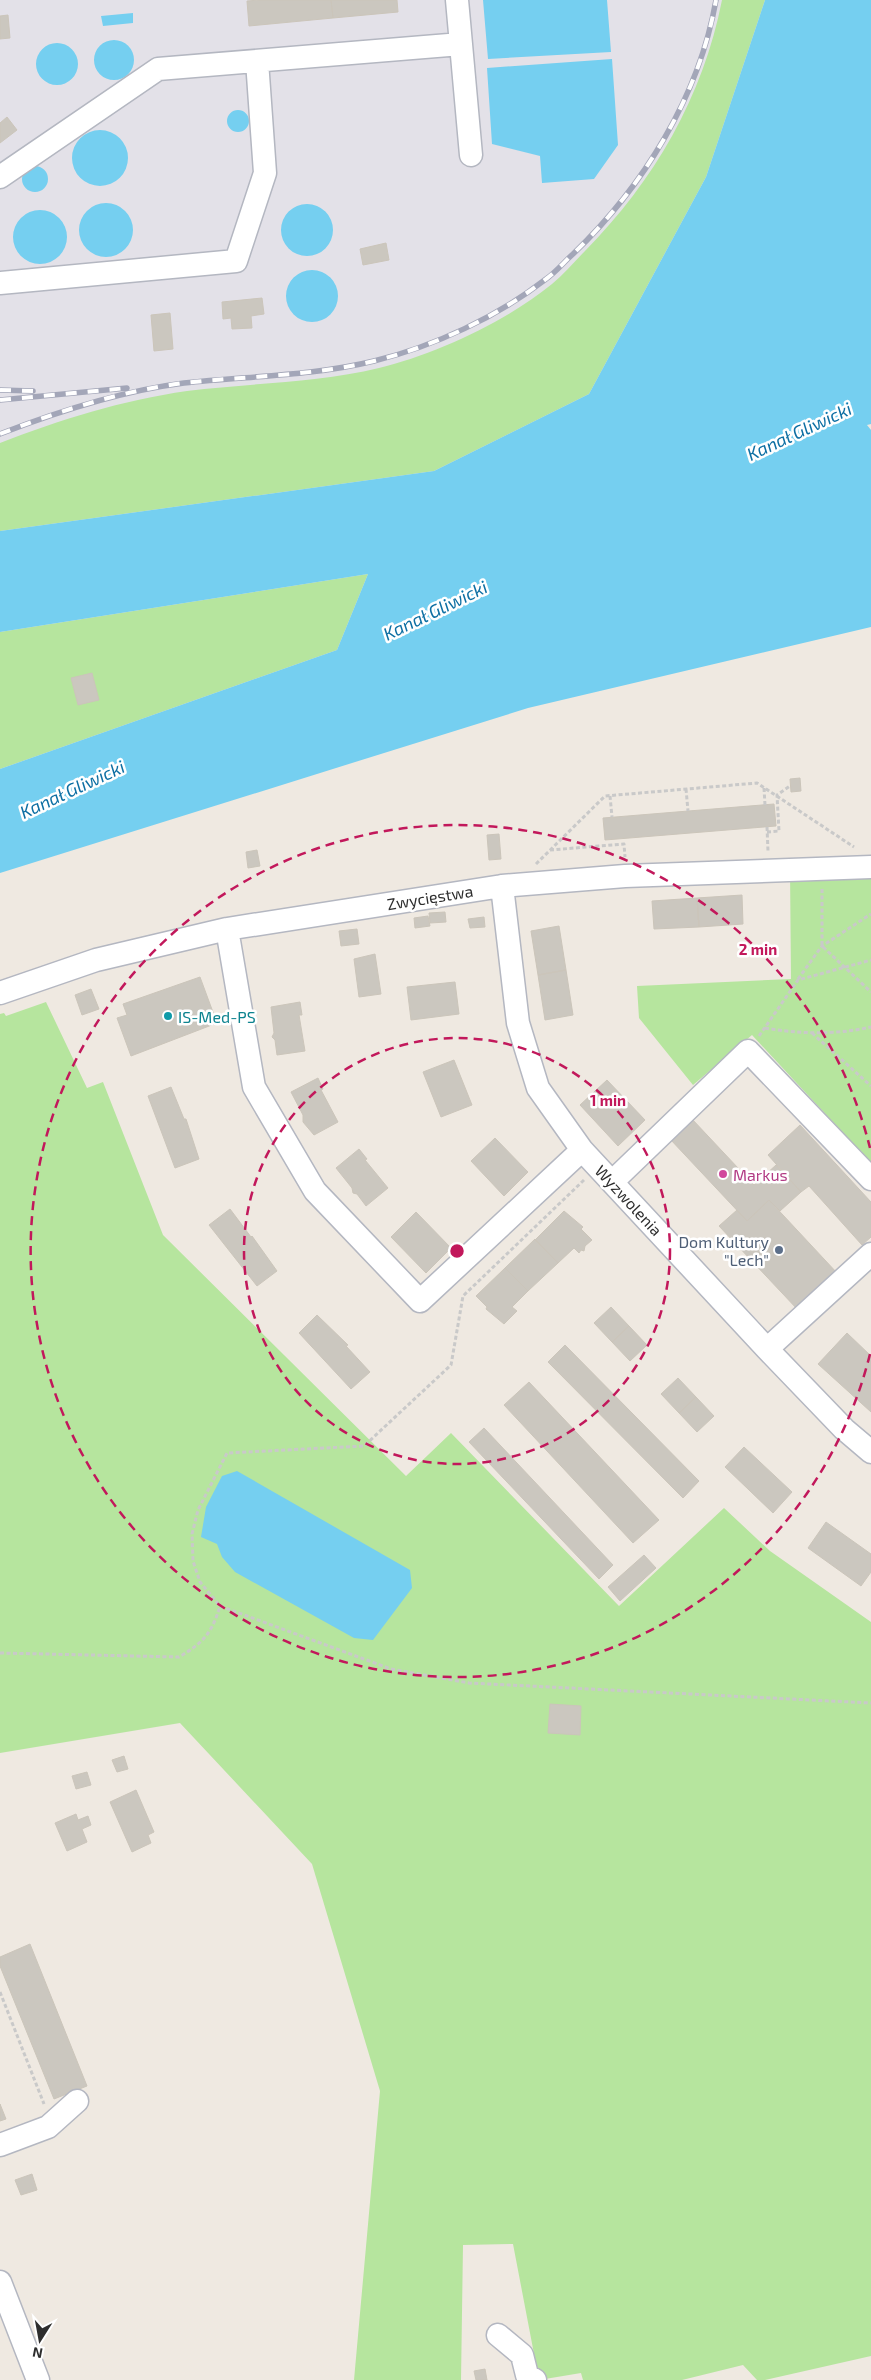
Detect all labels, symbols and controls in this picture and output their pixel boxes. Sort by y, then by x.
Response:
water label: Kanał Gliwicki [743,397,855,465]
water label: Kanał Gliwicki [379,575,491,645]
water label: Kanał Gliwicki [16,755,128,823]
street label: Zwycięstwa [386,881,474,913]
text: 2 min [739,940,777,958]
place label: IS-Med-PS [178,1007,256,1026]
marker: IS-Med-PS [162,1010,174,1022]
text: 1 min [590,1091,626,1109]
street label: Wyzwolenia [592,1161,666,1239]
place label: Markus [733,1165,788,1184]
marker: Markus [717,1168,729,1180]
place label: Dom Kultury "Lech" [678,1232,770,1269]
centre of rings [448,1242,466,1260]
marker: Dom Kultury "Lech" [773,1244,785,1256]
north arrow [15,2315,65,2365]
text: N [31,2344,44,2363]

